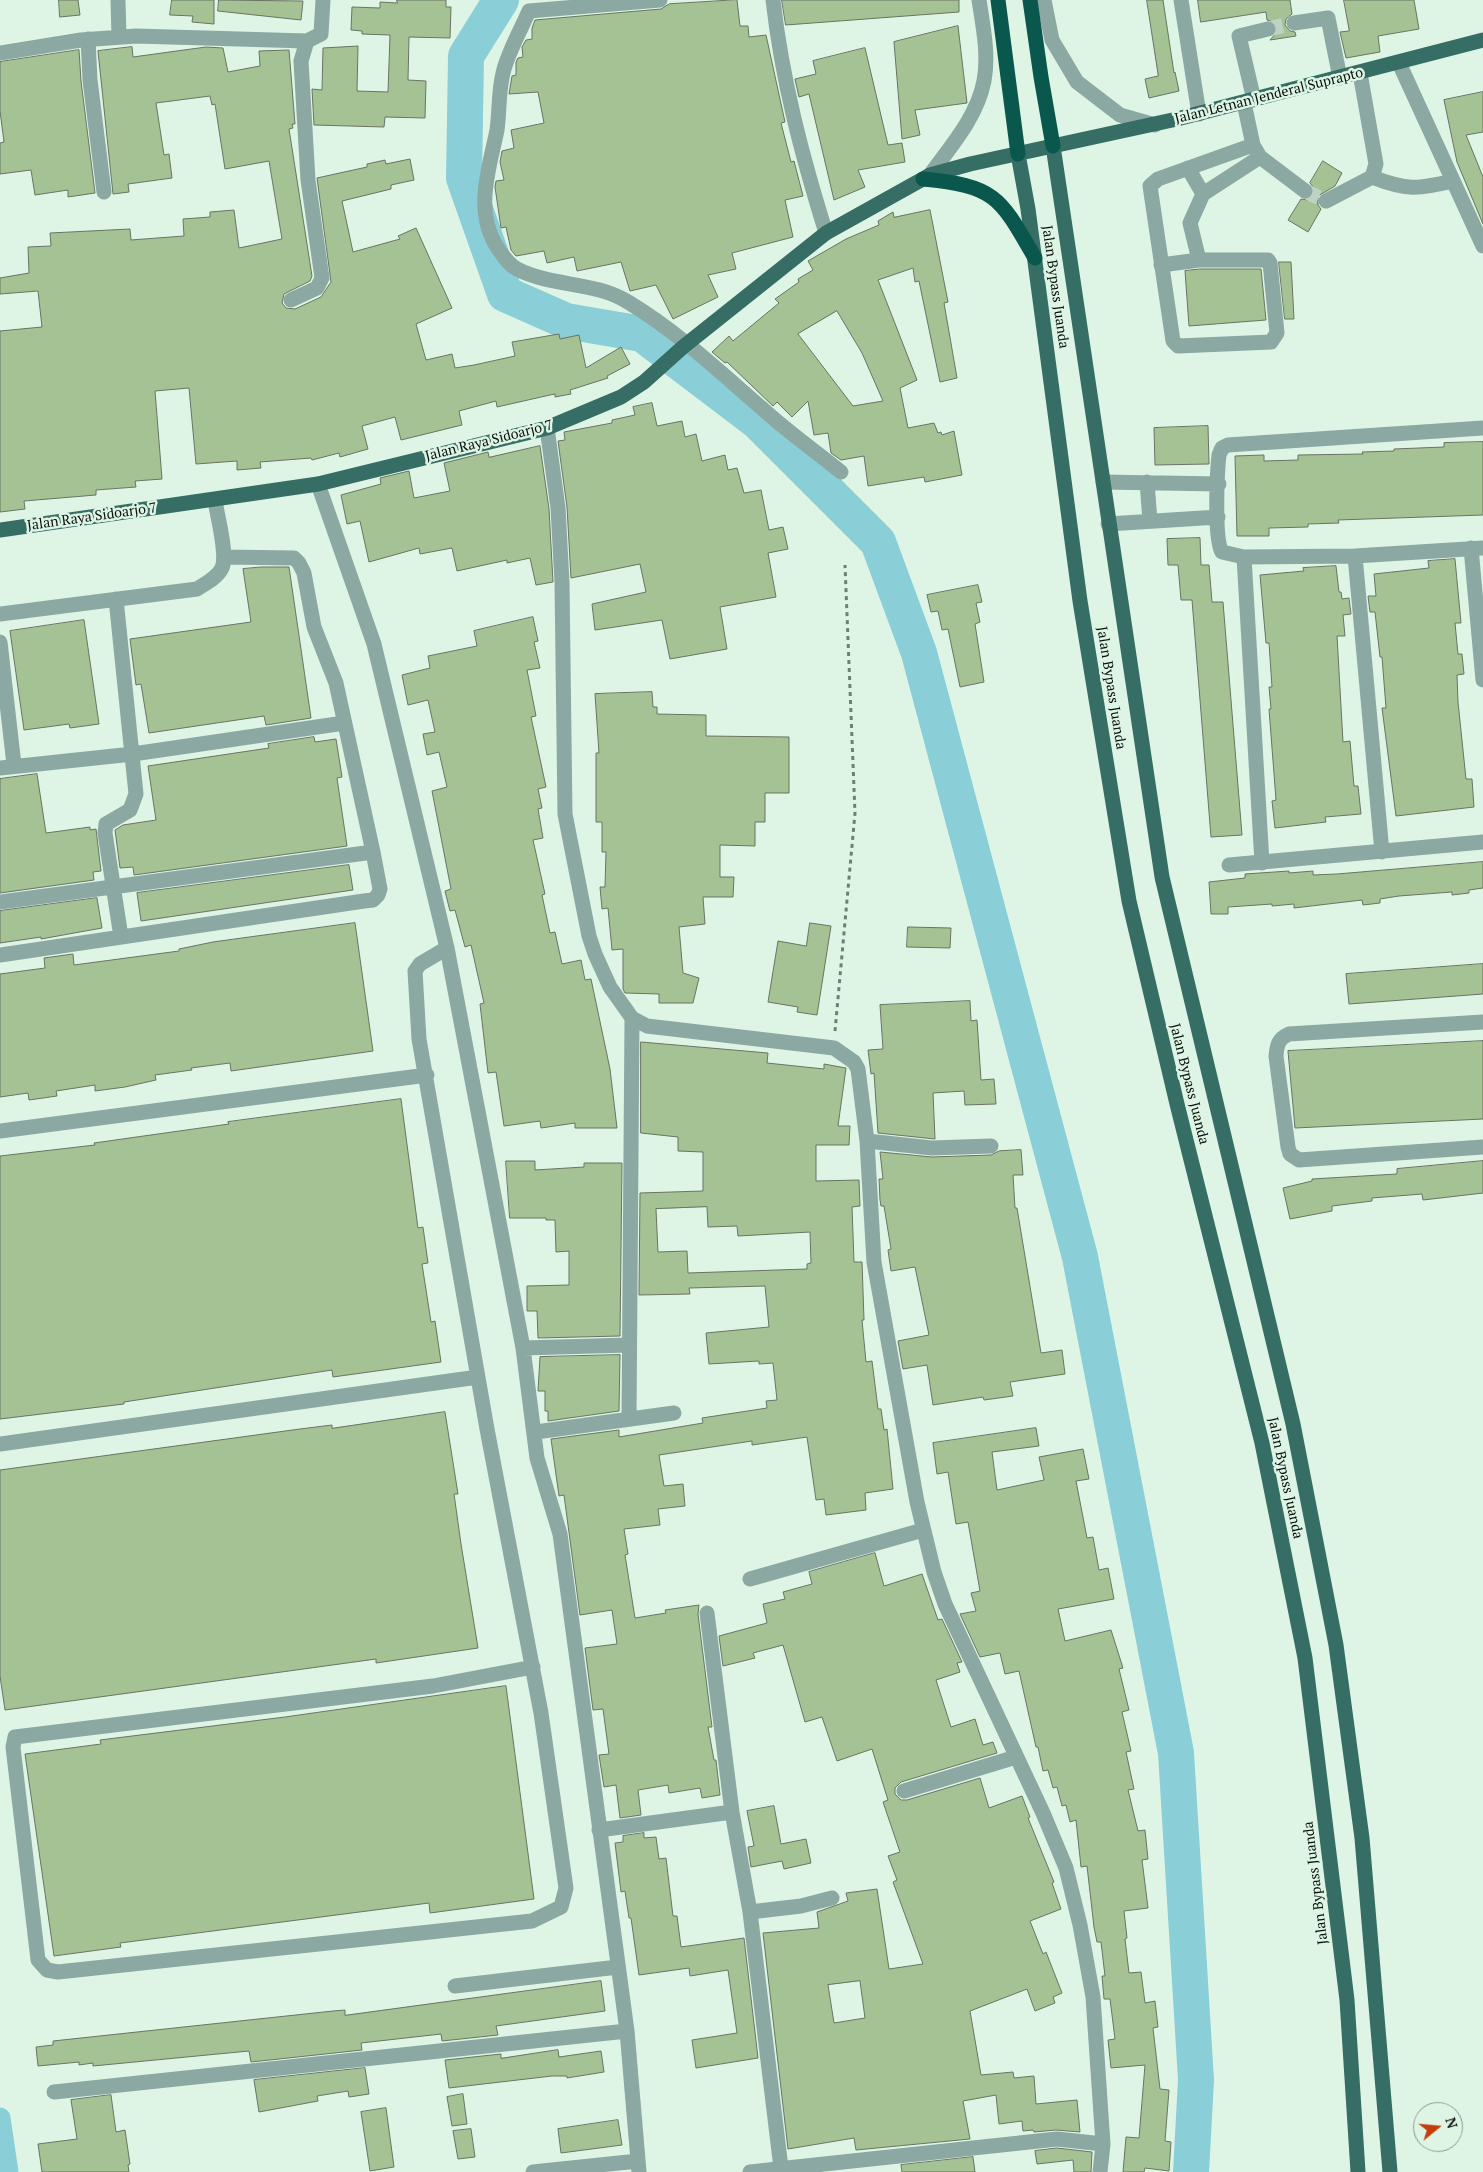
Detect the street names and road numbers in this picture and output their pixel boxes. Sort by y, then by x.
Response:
street label: Jalan Letnan Jenderal Suprapto [1173,64,1365,128]
street label: Jalan Bypass Juanda [1038,224,1072,350]
street label: Jalan Raya Sidoarjo 7 [424,417,554,465]
street label: Jalan Raya Sidoarjo 7 [26,500,158,534]
street label: Jalan Bypass Juanda [1093,625,1129,751]
street label: Jalan Bypass Juanda [1166,1022,1212,1146]
street label: Jalan Bypass Juanda [1264,1416,1306,1540]
street label: Jalan Bypass Juanda [1300,1820,1332,1946]

